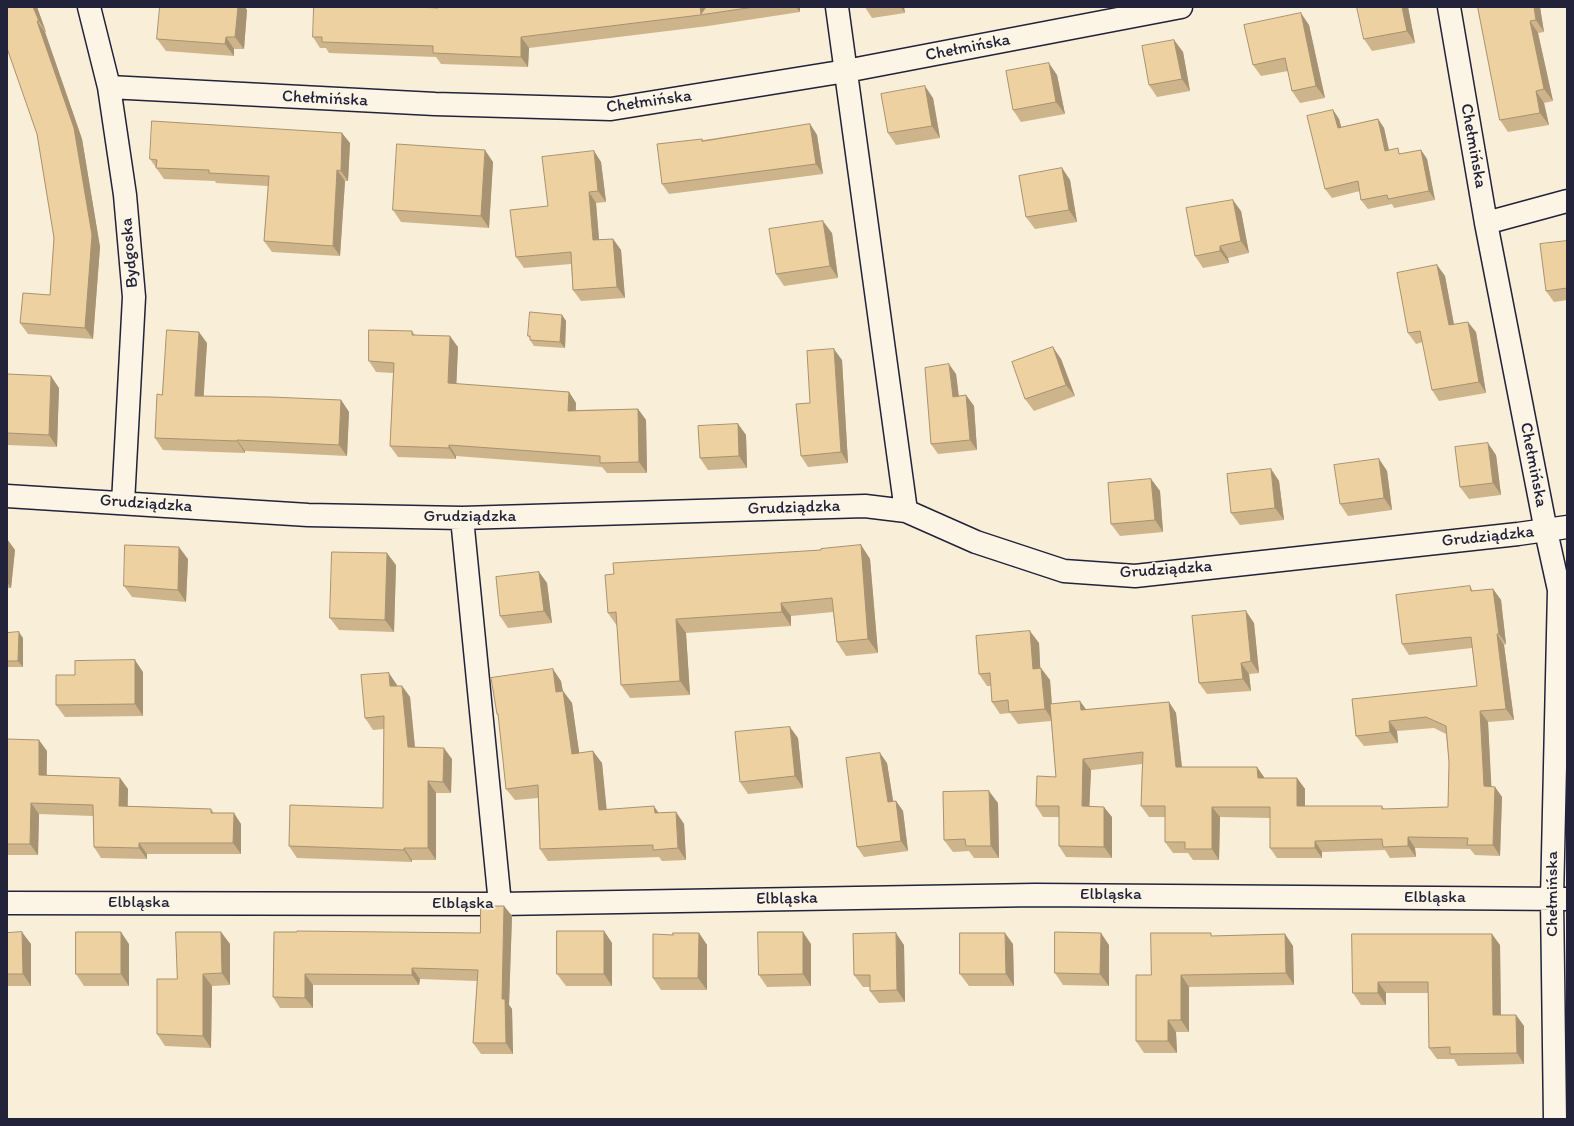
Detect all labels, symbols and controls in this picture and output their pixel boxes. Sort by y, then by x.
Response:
street label: Chełmińska [924,30,1012,66]
street label: Chełmińska [605,86,693,118]
street label: Chełmińska [282,87,368,111]
street label: Chełmińska [1455,102,1491,190]
street label: Bydgoska [117,217,143,289]
street label: Chełmińska [1515,421,1551,509]
street label: Grudziądzka [99,491,193,517]
street label: Grudziądzka [747,496,841,520]
street label: Grudziądzka [424,507,516,527]
street label: Grudziądzka [1441,522,1535,552]
street label: Grudziądzka [1119,557,1213,583]
street label: Chełmińska [1543,851,1563,937]
street label: Elbląska [1080,885,1142,905]
street label: Elbląska [756,888,818,910]
street label: Elbląska [1404,888,1466,908]
street label: Elbląska [108,893,170,913]
street label: Elbląska [432,894,494,914]

